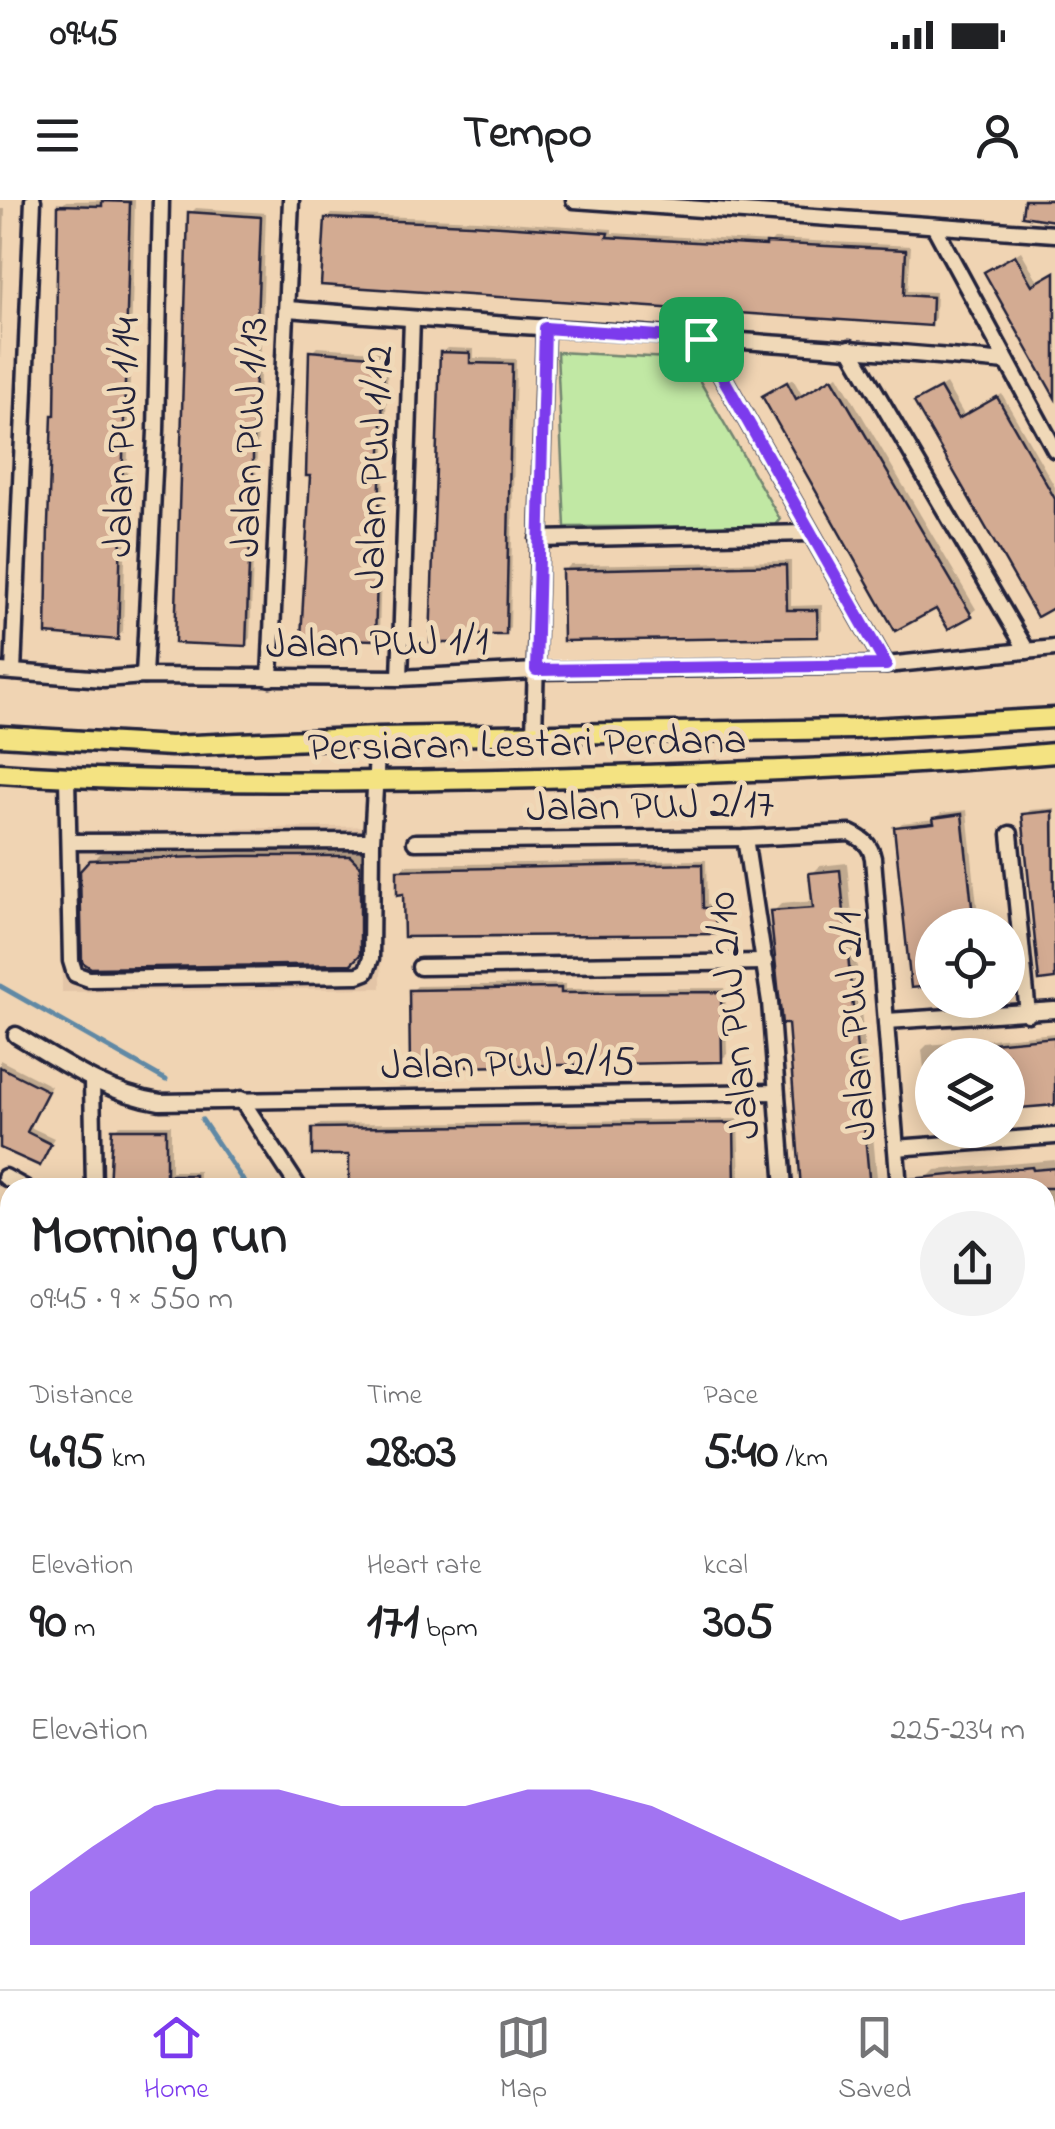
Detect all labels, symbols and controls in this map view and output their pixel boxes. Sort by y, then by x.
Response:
text: 09:45 [50,7,118,63]
text: Tempo [463,102,592,168]
icon: menu [30,108,85,163]
icon: person [970,108,1025,163]
pin [659,297,744,382]
icon: arrive [674,312,729,367]
street label: Jalan PUJ 1/14 [89,316,158,558]
street label: Jalan PUJ 1/13 [217,316,286,558]
street label: Jalan PUJ 1/12 [342,344,411,590]
street label: Jalan PUJ 1/1 [265,612,489,677]
street label: Persiaran Lestari Perdana [307,711,747,780]
street label: Jalan PUJ 2/17 [526,775,775,840]
street label: Jalan PUJ 2/10 [692,889,779,1142]
street label: Jalan PUJ 2/1 [818,908,895,1143]
map controls [915,908,1025,1148]
button: locate [915,908,1025,1018]
street label: Jalan PUJ 2/15 [380,1033,636,1098]
button: layers [915,1038,1025,1148]
text: Morning run [30,1199,287,1279]
button: share [920,1211,1025,1316]
text: 09:45 · 9 × 550 m [30,1277,233,1324]
text: Distance [30,1376,133,1417]
text: Time [367,1376,422,1417]
text: Pace [703,1376,758,1417]
text: 4.95 [30,1417,104,1490]
text: 28:03 [367,1417,457,1490]
text: 5:40 [703,1417,778,1490]
text: km [104,1439,145,1480]
text: /km [778,1439,828,1480]
text: Elevation [30,1546,133,1587]
text: Heart rate [367,1546,481,1587]
text: kcal [703,1546,748,1587]
text: 90 [30,1587,67,1660]
text: 171 [367,1587,419,1660]
text: 305 [703,1587,774,1660]
text: m [67,1609,95,1650]
text: bpm [419,1609,478,1650]
text: Elevation [30,1708,148,1755]
text: 225–234 m [891,1708,1025,1755]
tab: Home [144,2010,209,2111]
tab: Map [496,2010,551,2111]
tab: Saved [838,2010,911,2111]

